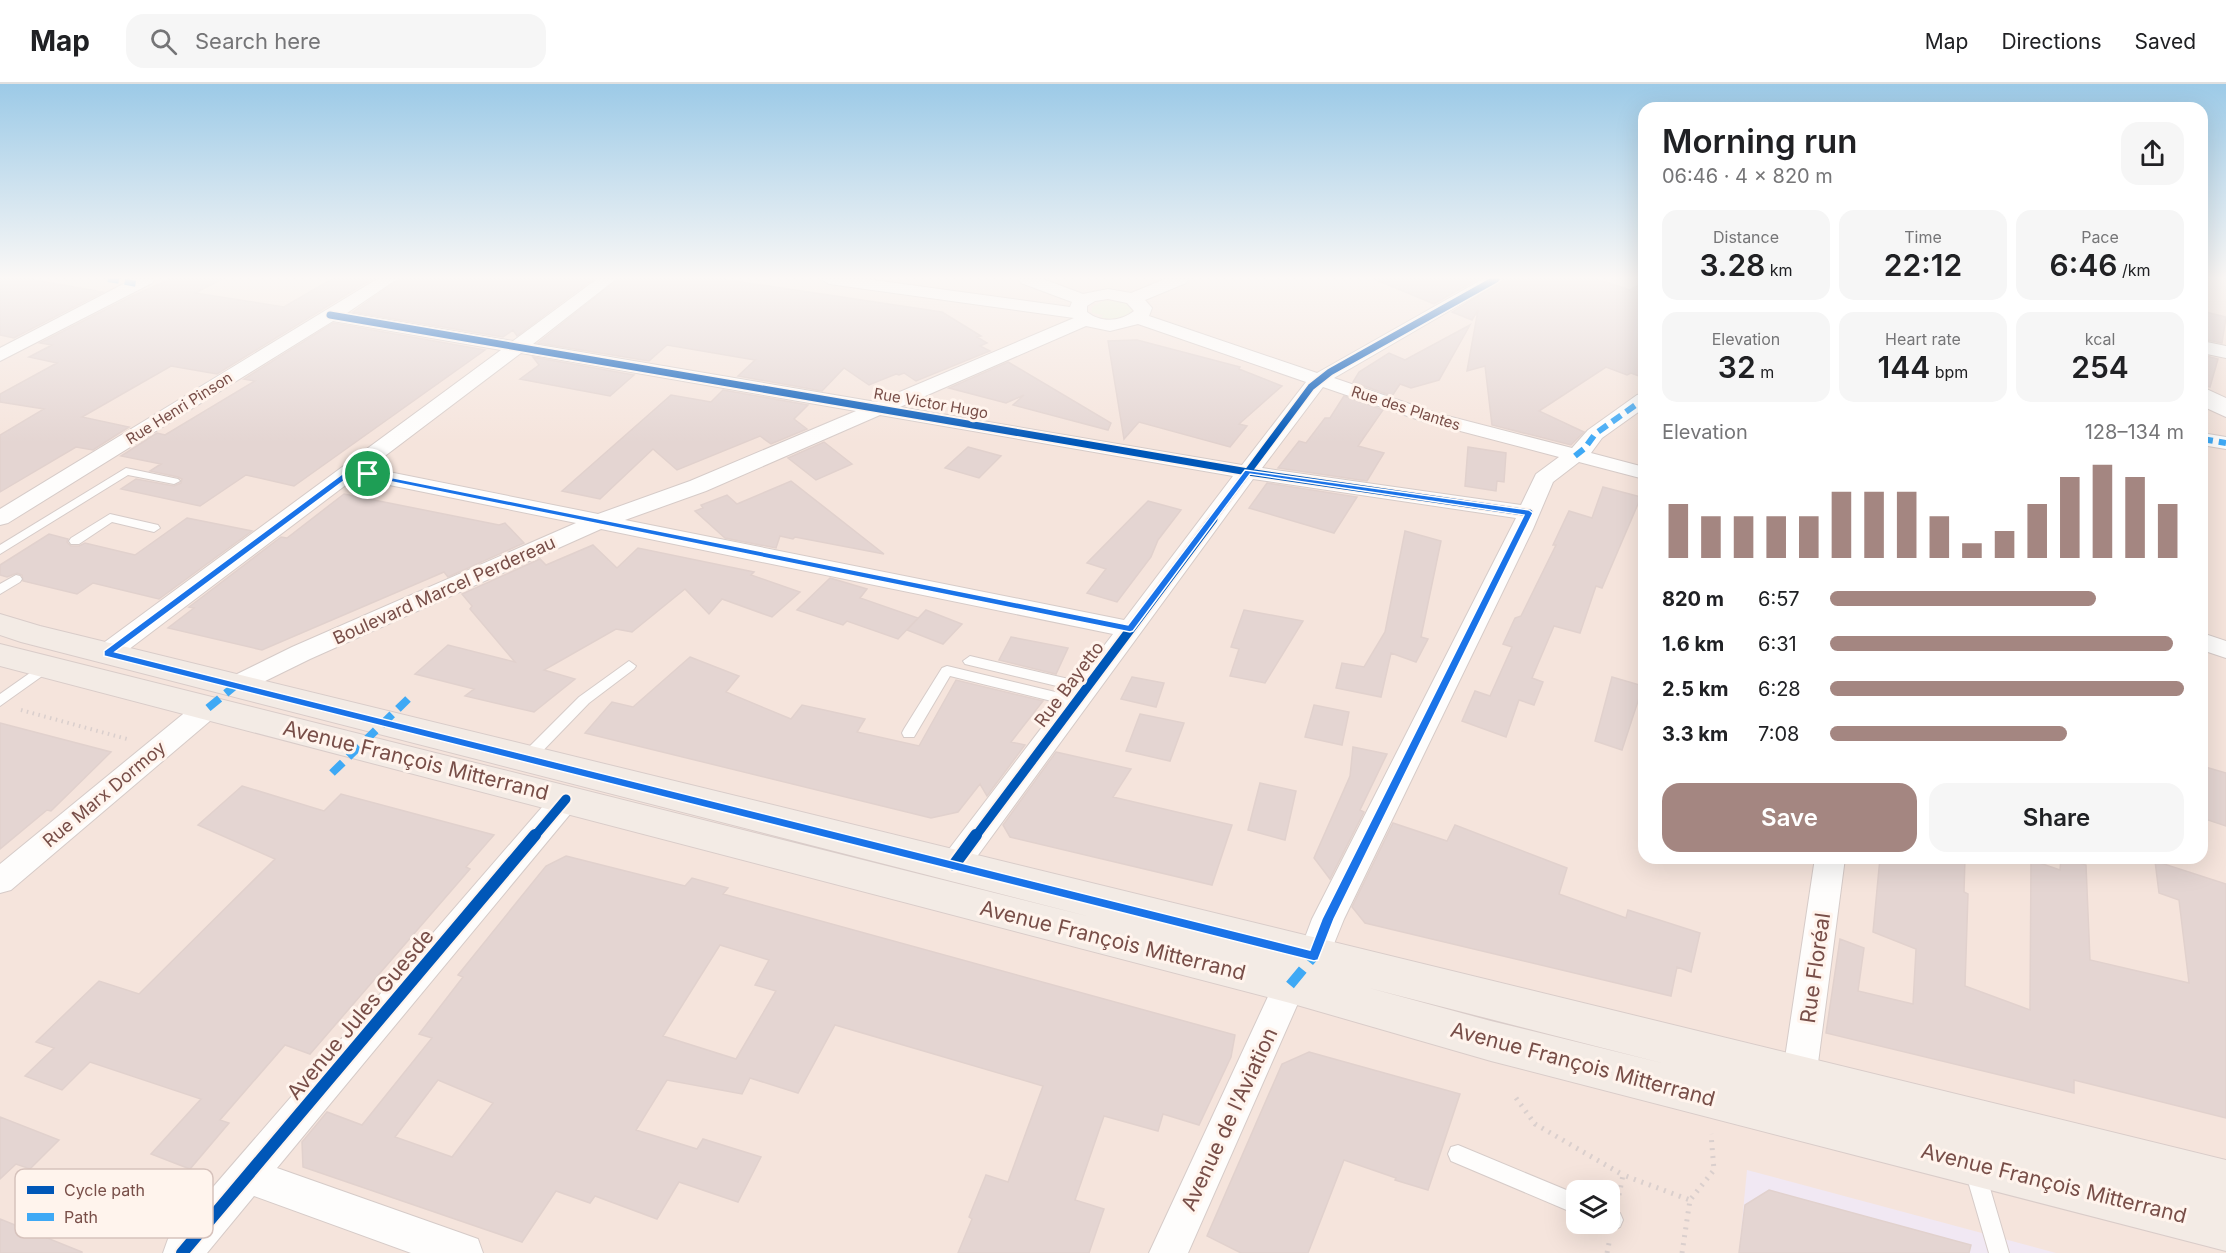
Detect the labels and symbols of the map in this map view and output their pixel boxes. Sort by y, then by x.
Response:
street label: Rue Henri Pinson [122,368,236,448]
street label: Rue des Plantes [1349,381,1463,435]
street label: Rue Victor Hugo [872,384,990,422]
pin [342,448,393,499]
street label: Boulevard Marcel Perdereau [330,531,558,649]
street label: Rue Bayetto [1030,637,1108,731]
street label: Avenue François Mitterrand [281,715,551,805]
street label: Rue Marx Dormoy [39,737,169,851]
street label: Avenue François Mitterrand [978,895,1248,985]
street label: Rue Floréal [1795,911,1835,1025]
street label: Avenue Jules Guesde [281,924,439,1104]
street label: Avenue François Mitterrand [1448,1017,1718,1111]
street label: Avenue de l'Aviation [1176,1023,1282,1215]
street label: Avenue François Mitterrand [1919,1138,2189,1228]
legend [15,1169,213,1238]
text: Cycle path [64,1180,145,1200]
text: Path [64,1207,98,1227]

